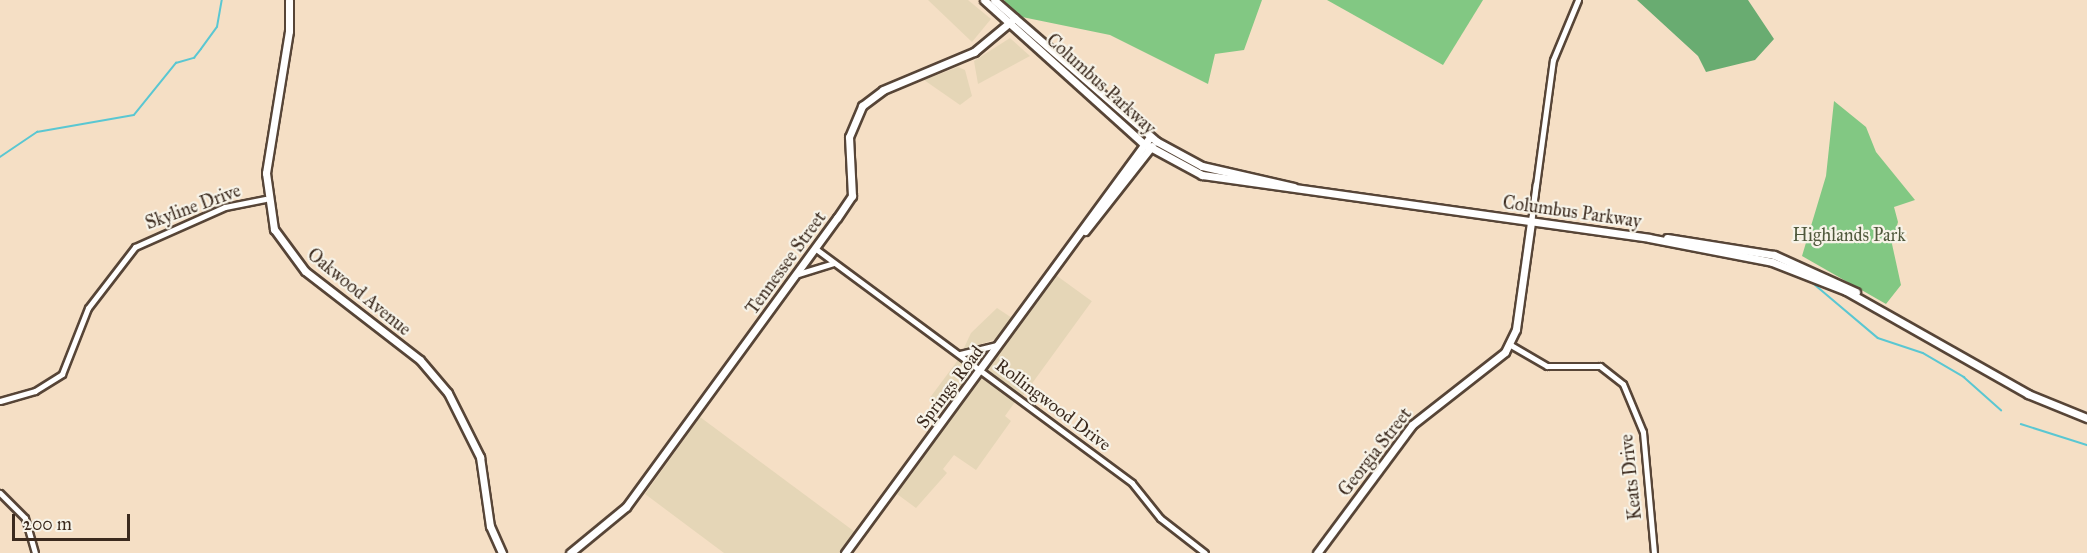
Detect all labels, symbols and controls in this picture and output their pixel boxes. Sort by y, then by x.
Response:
street label: Columbus Parkway [1042,29,1160,139]
street label: Skyline Drive [142,180,244,234]
street label: Columbus Parkway [1501,192,1643,232]
street label: Tennessee Street [741,207,831,319]
park label: Highlands Park [1792,224,1906,246]
street label: Oakwood Avenue [303,244,415,340]
street label: Springs Road [912,341,988,433]
street label: Rollingwood Drive [991,354,1115,456]
street label: Georgia Street [1334,404,1416,500]
street label: Keats Drive [1616,433,1646,521]
scale bar [15,502,134,540]
text: 200 m [23,513,72,535]

